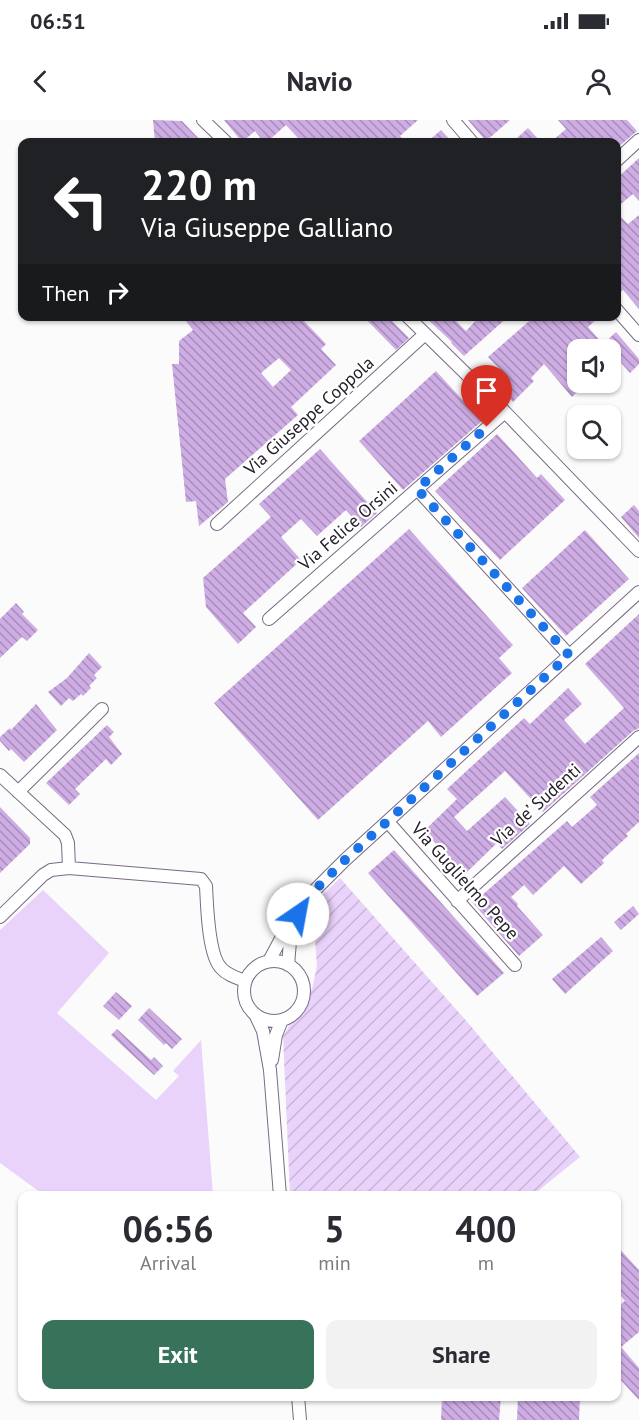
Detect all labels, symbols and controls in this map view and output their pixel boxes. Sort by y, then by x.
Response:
text: 06:51 [30,7,86,35]
text: Navio [287,64,352,98]
icon: back [24,65,57,98]
icon: person [582,65,615,98]
text: 220 m [141,157,257,212]
icon: left [42,162,120,240]
text: Via Giuseppe Galliano [141,210,393,244]
icon: right [101,276,134,309]
text: Then [42,279,89,307]
map controls [567,339,621,459]
button: sound [567,339,621,393]
street label: Via Giuseppe Coppola [238,351,378,481]
pin [461,365,512,427]
icon: arrive [470,374,503,407]
button: search [567,405,621,459]
street label: Via Felice Orsini [292,476,402,576]
street label: Via de’ Sudenti [485,758,585,852]
street label: Via Guglielmo Pepe [406,816,524,944]
position arrow [266,882,330,946]
text: 06:56 [122,1205,214,1252]
text: 5 [324,1205,345,1252]
text: 400 [455,1205,517,1252]
text: Arrival [140,1250,196,1276]
text: min [318,1250,351,1276]
text: m [478,1250,494,1276]
button: Exit [42,1320,314,1389]
button: Share [326,1320,597,1389]

